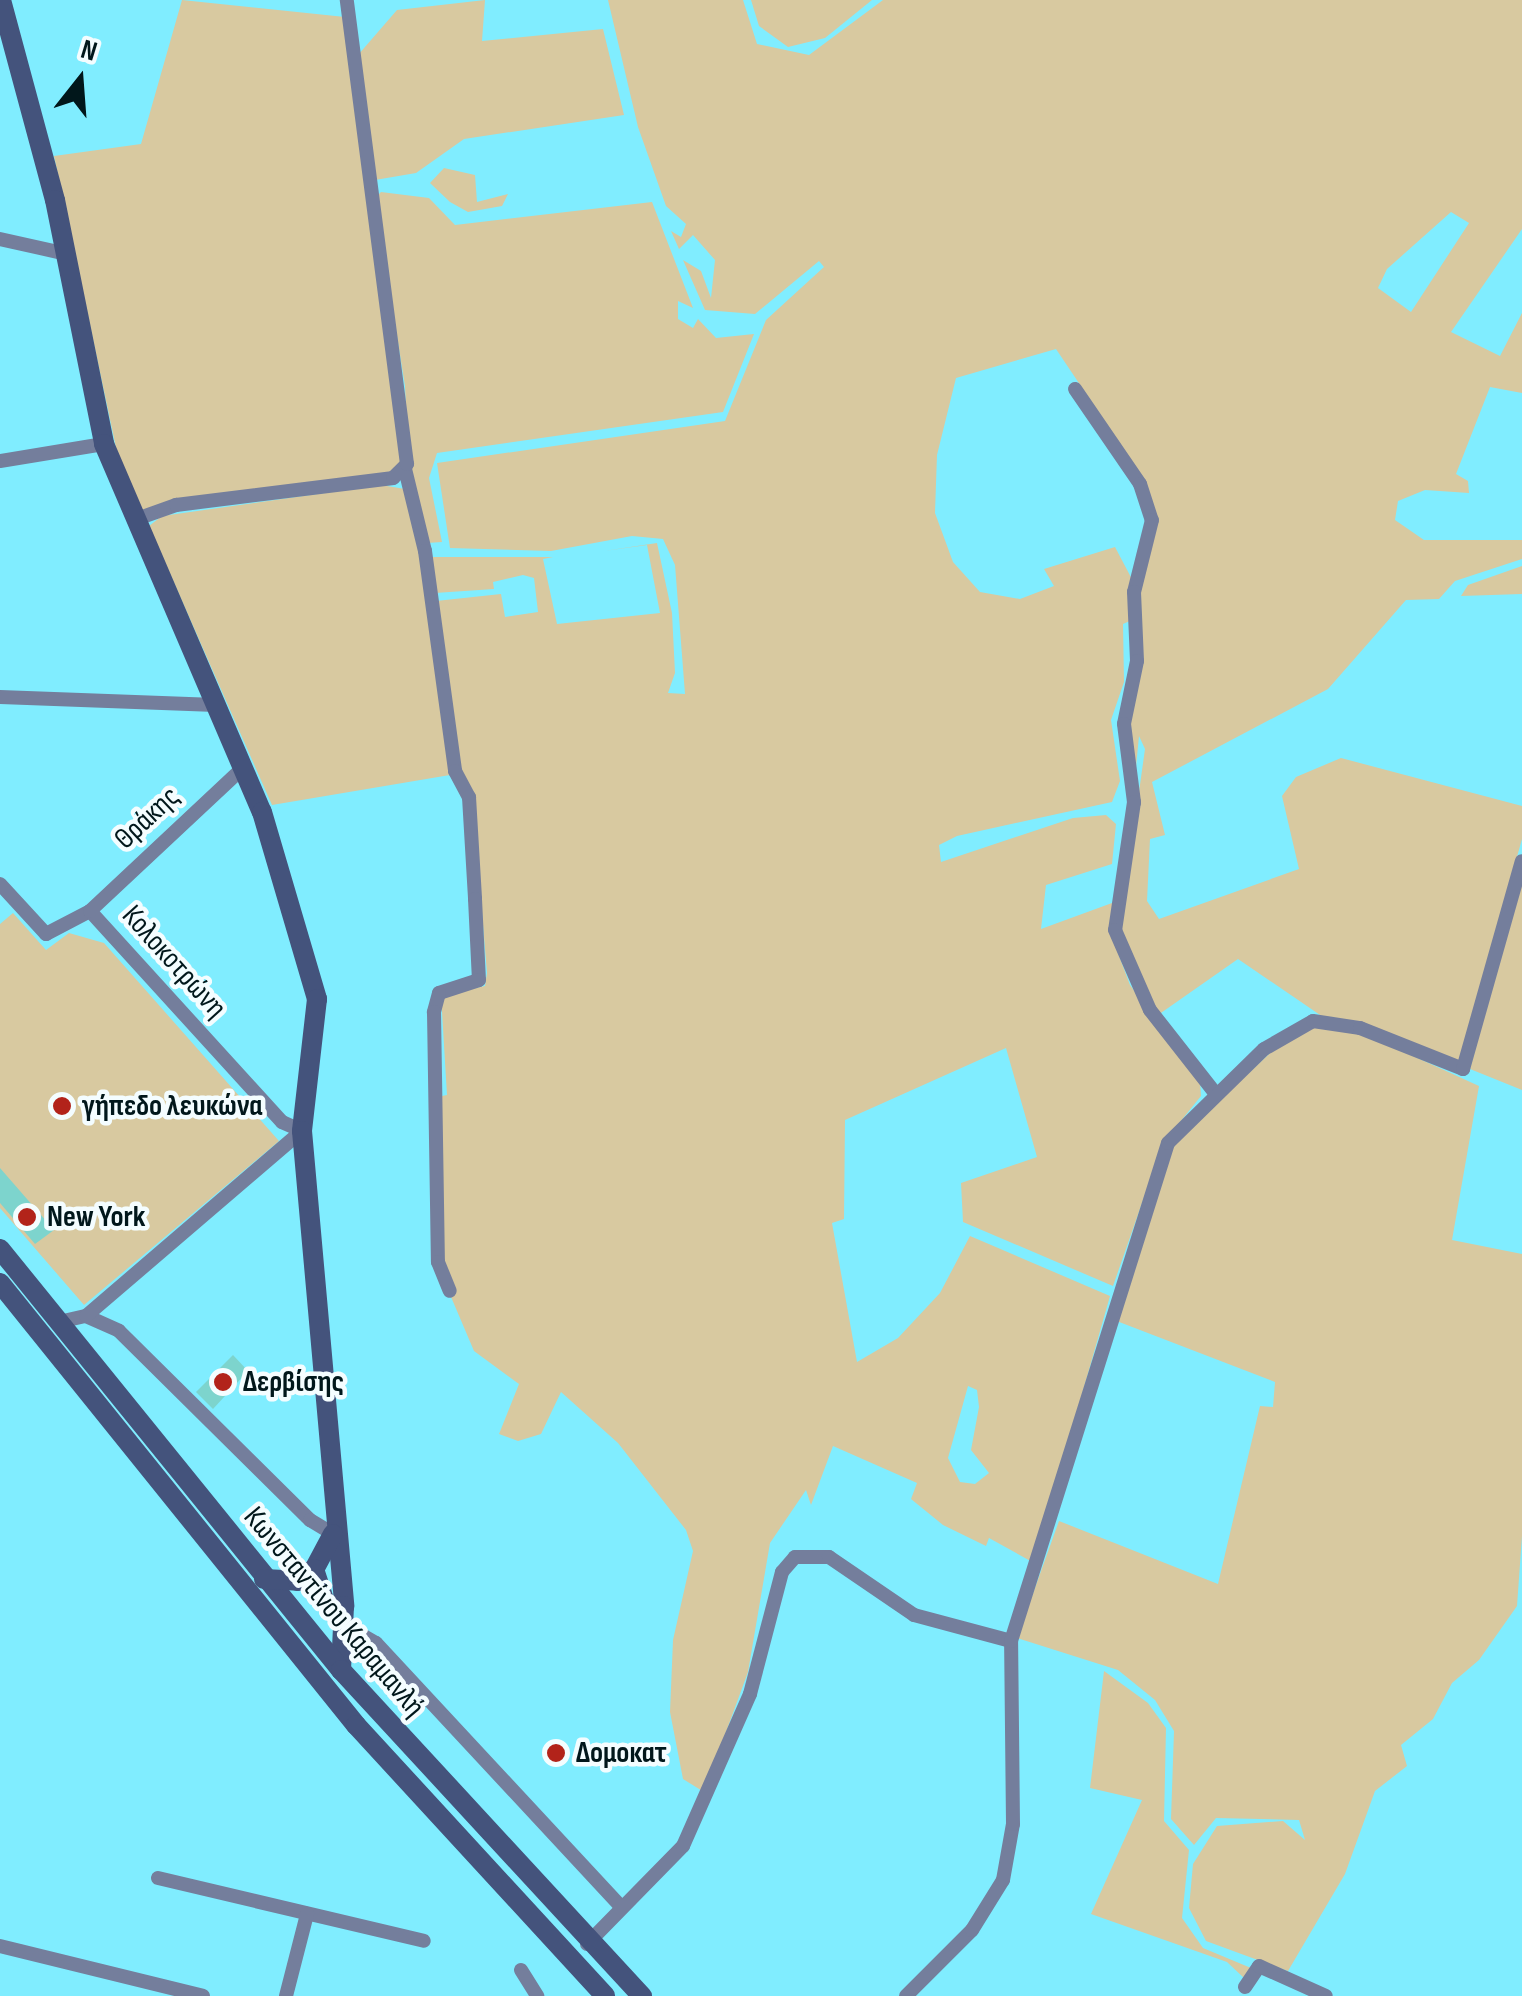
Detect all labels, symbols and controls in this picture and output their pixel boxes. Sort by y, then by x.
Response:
north arrow [30,30,130,130]
text: N [77,33,101,69]
street label: Θράκης [107,779,187,857]
street label: Κολοκοτρώνη [114,898,234,1026]
place label: γήπεδο λευκώνα [82,1088,262,1124]
marker: γήπεδο λευκώνα [51,1095,73,1117]
place label: New York [47,1199,146,1235]
marker: New York [16,1206,38,1228]
place label: Δερβίσης [243,1364,344,1400]
marker: Δερβίσης [212,1371,234,1393]
street label: Κωνσταντίνου Καραμανλή [236,1500,432,1724]
place label: Δομοκατ [576,1735,667,1771]
marker: Δομοκατ [545,1742,567,1764]

